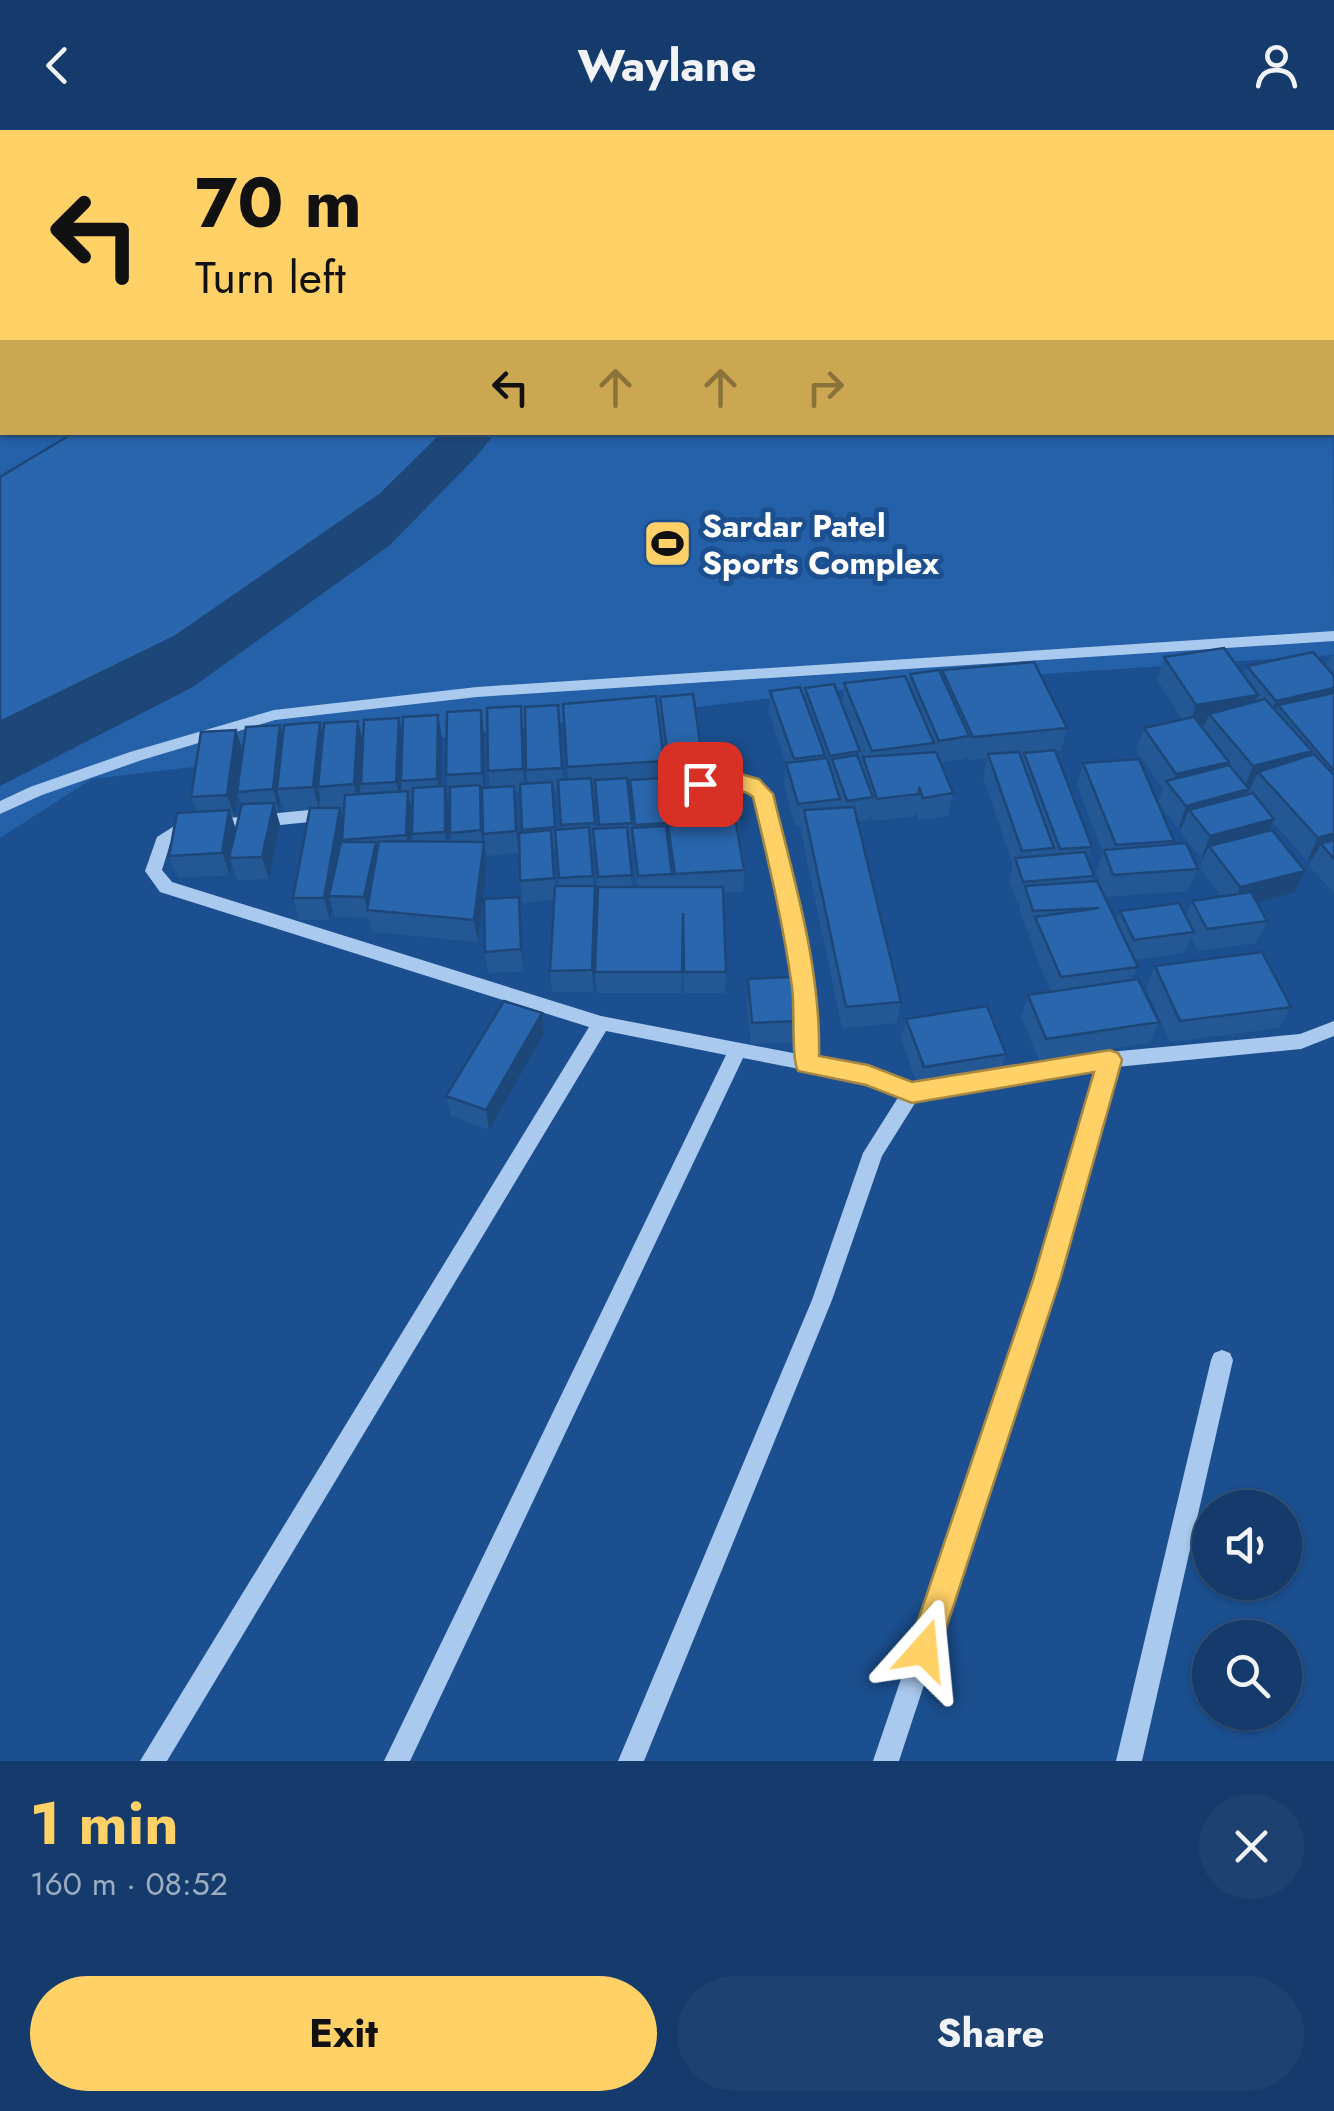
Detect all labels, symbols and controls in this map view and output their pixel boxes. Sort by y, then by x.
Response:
text: Waylane [578,33,756,98]
icon: back [30,38,85,93]
icon: person [1249,38,1304,93]
text: 70 m [195,152,362,253]
icon: left [30,170,160,300]
text: Turn left [195,245,346,310]
icon: left [483,360,538,415]
icon: ahead [588,360,643,415]
icon: ahead [693,360,748,415]
icon: right [798,360,853,415]
place label: Sardar Patel Sports Complex [702,503,940,586]
sports icon: Sardar Patel Sports Complex [641,518,693,570]
pin [658,742,743,827]
icon: arrive [673,757,728,812]
map controls [1192,1490,1302,1730]
button: sound [1192,1490,1302,1600]
position arrow [872,1598,976,1702]
button: search [1192,1620,1302,1730]
text: 1 min [30,1780,179,1867]
button: close [1199,1794,1304,1899]
text: 160 m · 08:52 [30,1861,228,1907]
button: Exit [30,1976,657,2091]
button: Share [677,1976,1304,2091]

